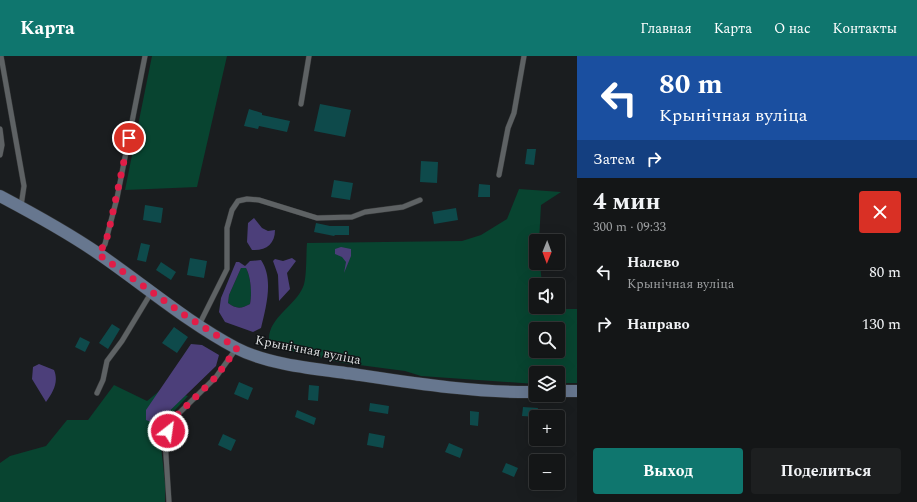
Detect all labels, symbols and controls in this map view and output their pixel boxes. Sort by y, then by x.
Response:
text: Карта [20,14,75,43]
text: Главная [640,18,692,39]
text: Карта [714,18,752,39]
text: О нас [774,18,811,39]
text: Контакты [833,18,897,39]
text: 80 m [659,63,723,106]
icon: left [593,72,645,124]
text: Крынічная вуліца [659,102,808,129]
pin [112,121,146,155]
icon: arrive [118,127,140,149]
text: Затем [593,148,635,171]
icon: right [643,148,665,170]
text: 4 мин [593,184,661,220]
button: close [859,191,901,233]
text: 300 m · 09:33 [593,217,666,237]
north arrow [529,234,565,270]
map controls [529,234,565,490]
text: Налево [627,251,680,274]
icon: left [593,261,615,283]
text: 80 m [869,261,901,284]
text: Крынічная вуліца [627,274,734,294]
button: sound [529,278,565,314]
icon: right [593,313,615,335]
text: Направо [627,313,690,336]
text: 130 m [862,313,901,336]
button: search [529,322,565,358]
street label: Крынічная вуліца [253,330,363,370]
button: layers [529,366,565,402]
position arrow [147,410,189,452]
button: + [529,410,565,446]
button: Выход [593,448,743,494]
button: Поделиться [751,448,901,494]
button: − [529,454,565,490]

